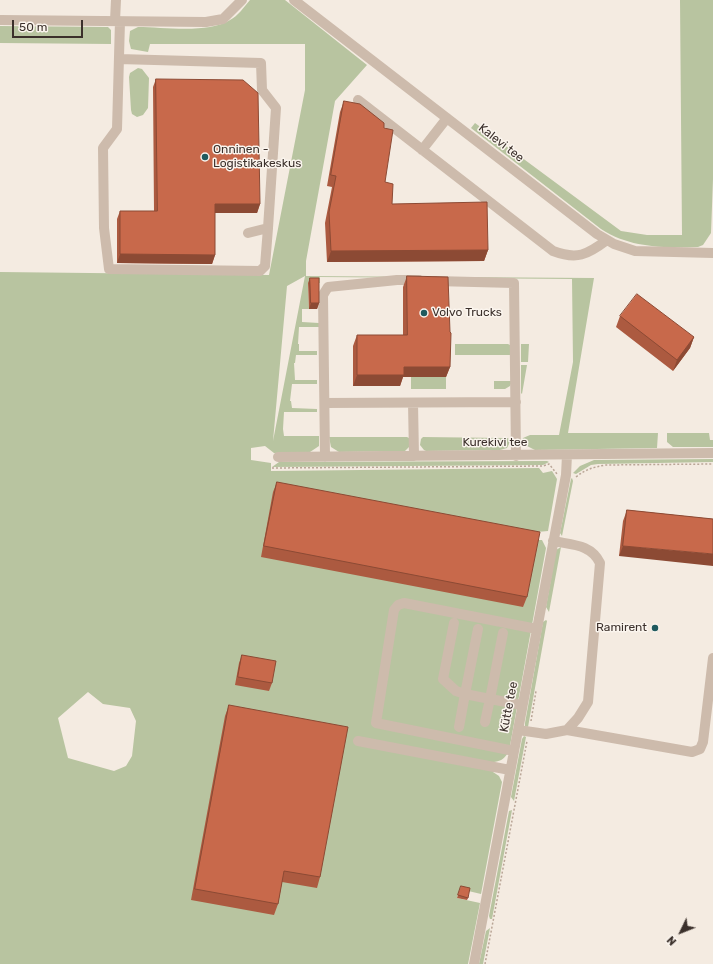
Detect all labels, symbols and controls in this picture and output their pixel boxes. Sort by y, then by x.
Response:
scale bar [14,12,85,38]
text: 50 m [19,20,47,34]
street label: Kalevi tee [475,121,527,165]
place label: Onninen - Logistikakeskus [213,143,301,171]
marker: Onninen - Logistikakeskus [200,152,210,162]
place label: Volvo Trucks [432,306,502,320]
marker: Volvo Trucks [419,308,429,318]
street label: Kurekivi tee [462,436,528,450]
place label: Ramirent [596,621,647,635]
marker: Ramirent [650,623,660,633]
street label: Kütte tee [497,680,521,734]
north arrow [661,912,701,952]
text: N [664,933,679,948]

